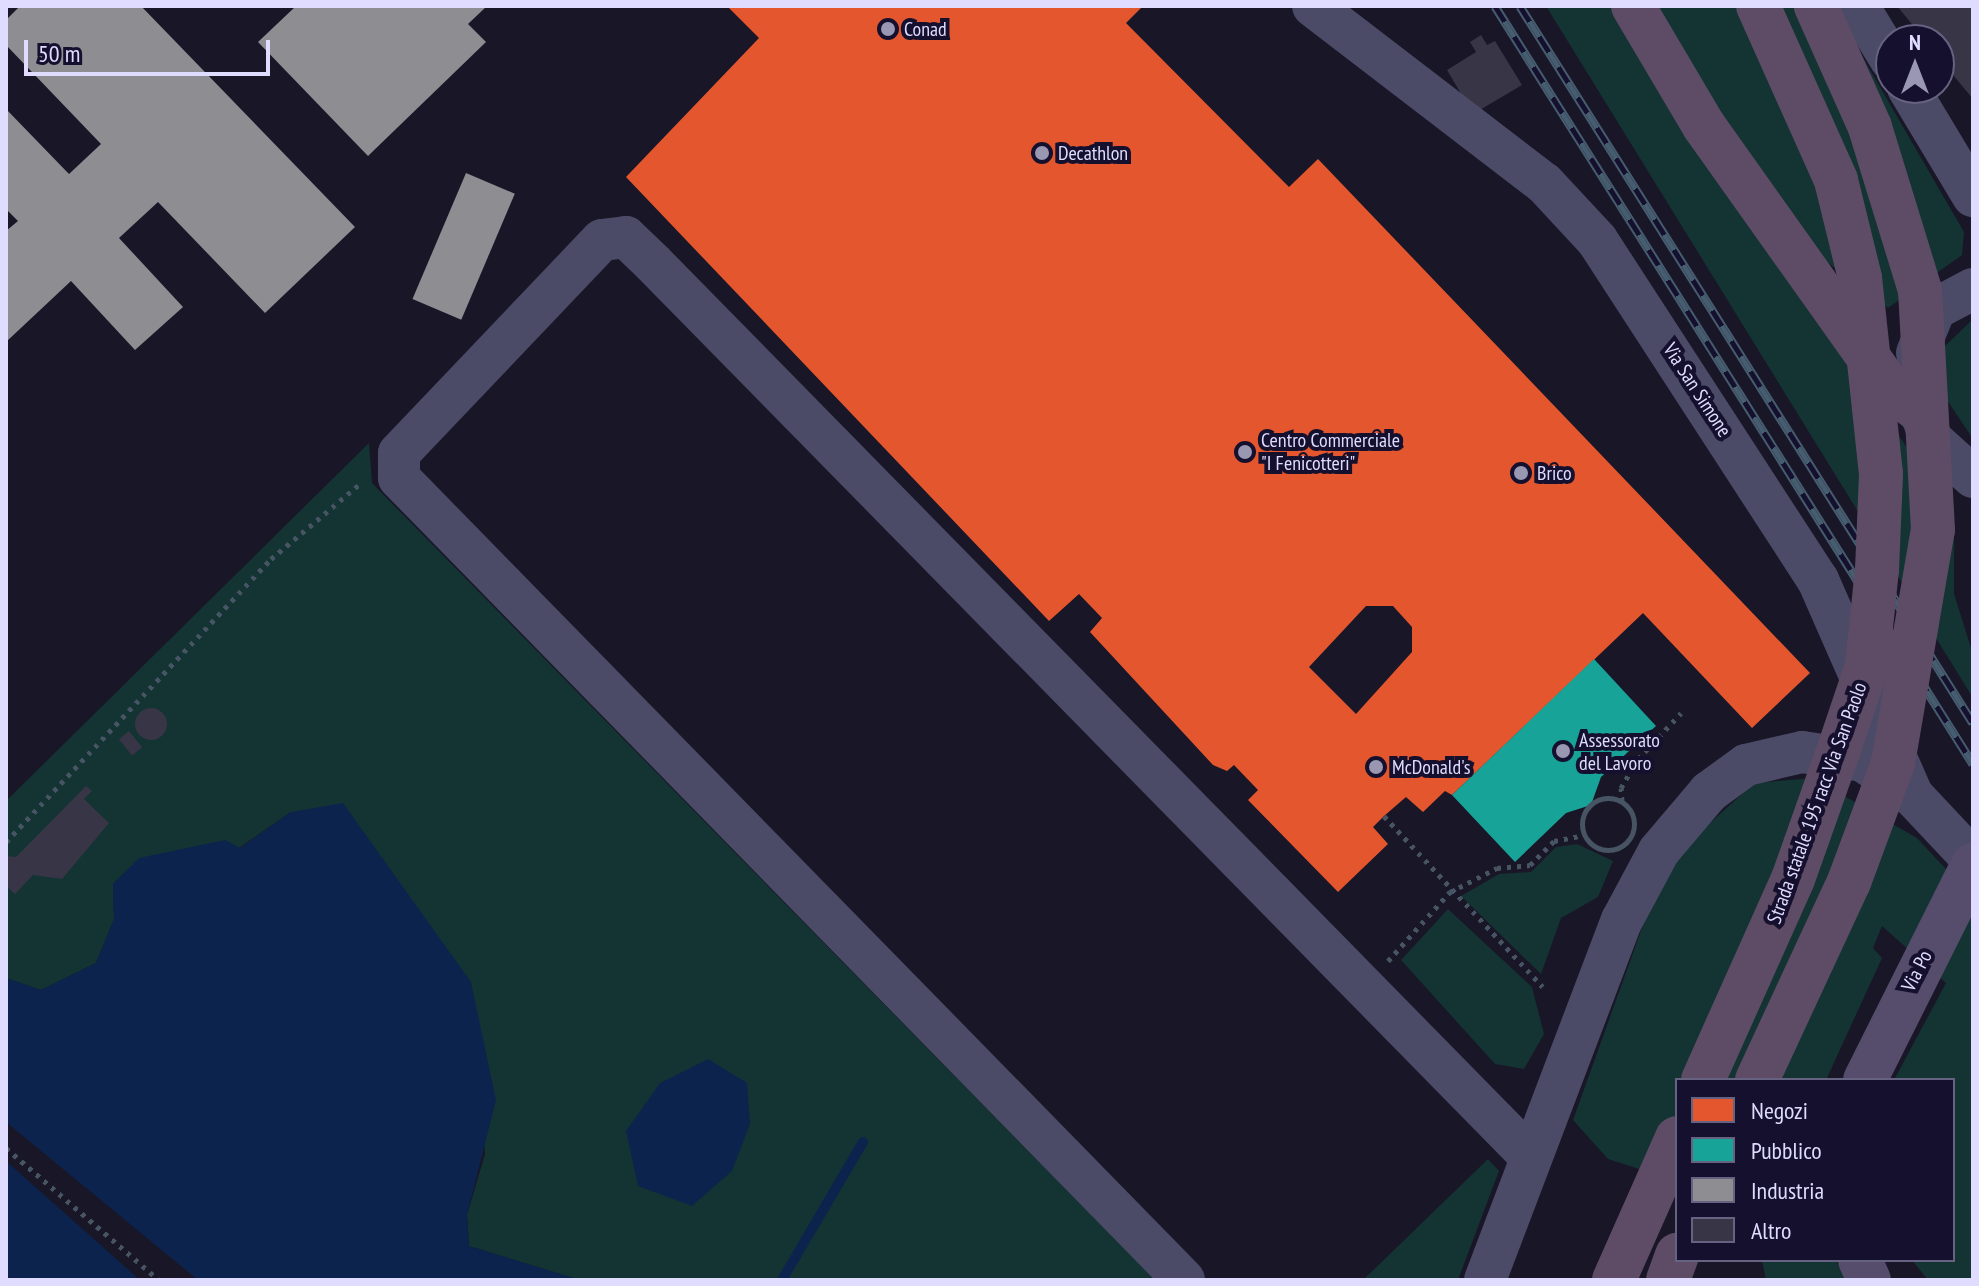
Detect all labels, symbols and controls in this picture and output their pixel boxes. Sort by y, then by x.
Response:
place label: Conad [904,17,947,41]
marker: Conad [879,20,897,38]
scale bar [28,24,274,74]
north arrow [1875,24,1955,104]
text: N [1909,28,1921,56]
text: 50 m [38,38,80,69]
place label: Decathlon [1058,141,1128,165]
marker: Decathlon [1033,144,1051,162]
street label: Via San Simone [1658,339,1736,441]
place label: Centro Commerciale "I Fenicotteri" [1261,428,1400,475]
marker: Centro Commerciale "I Fenicotteri" [1236,443,1254,461]
place label: Brico [1537,461,1572,485]
marker: Brico [1512,464,1530,482]
street label: Strada statale 195 racc Via San Paolo [1762,679,1872,927]
place label: Assessorato del Lavoro [1579,728,1660,775]
marker: Assessorato del Lavoro [1554,742,1572,760]
place label: McDonald's [1392,755,1470,779]
marker: McDonald's [1367,758,1385,776]
street label: Via Po [1897,946,1937,996]
legend [1675,1078,1955,1262]
text: Negozi [1751,1095,1808,1126]
text: Pubblico [1751,1135,1822,1166]
text: Industria [1751,1175,1824,1206]
text: Altro [1751,1215,1792,1246]

